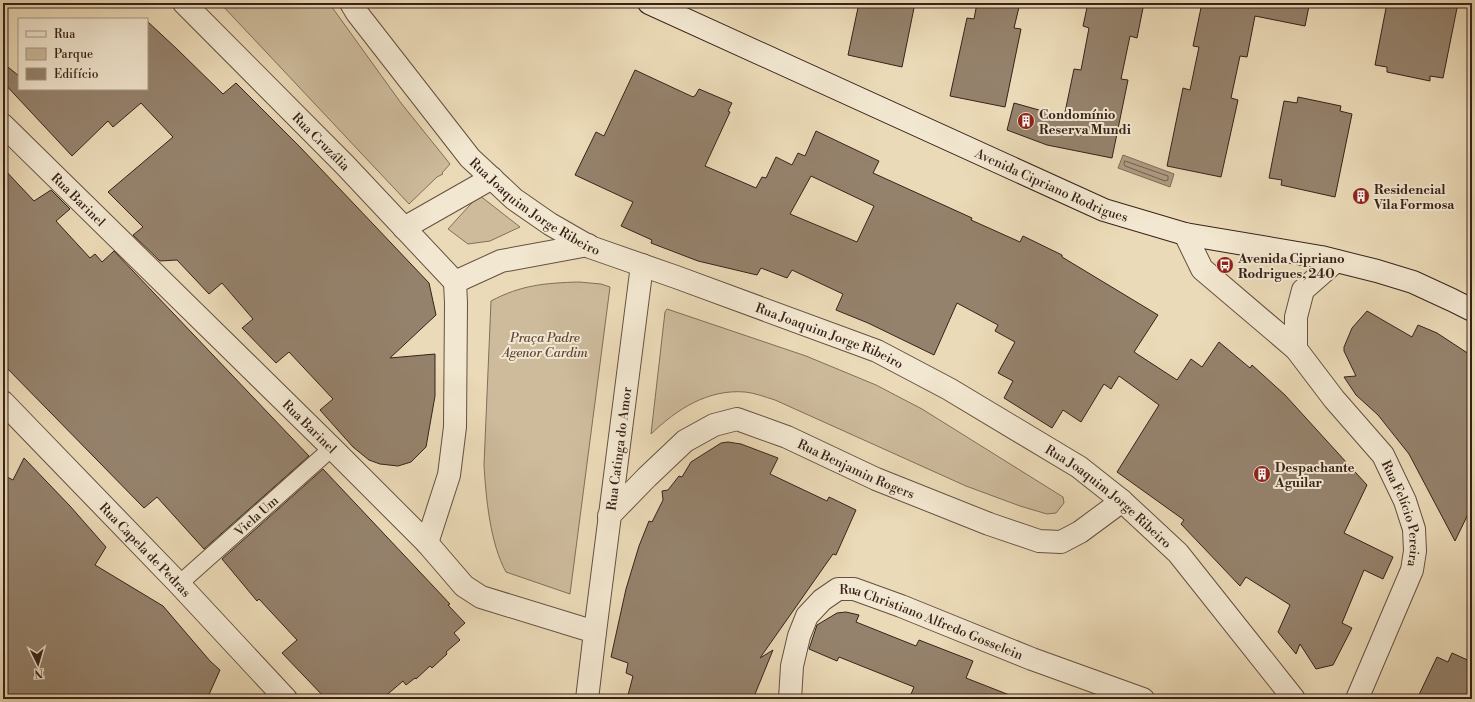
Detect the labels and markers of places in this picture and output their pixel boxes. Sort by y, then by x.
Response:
place label: Condomínio Reserva Mundi [1039,107,1131,138]
building icon: Condomínio Reserva Mundi [1016,111,1036,131]
place label: Residencial Vila Formosa [1373,182,1455,213]
building icon: Residencial Vila Formosa [1351,186,1371,206]
place label: Avenida Cipriano Rodrigues, 240 [1237,251,1345,282]
bus stop icon: Avenida Cipriano Rodrigues, 240 [1215,255,1235,275]
place label: Despachante Aguilar [1274,460,1355,491]
building icon: Despachante Aguilar [1252,464,1272,484]

